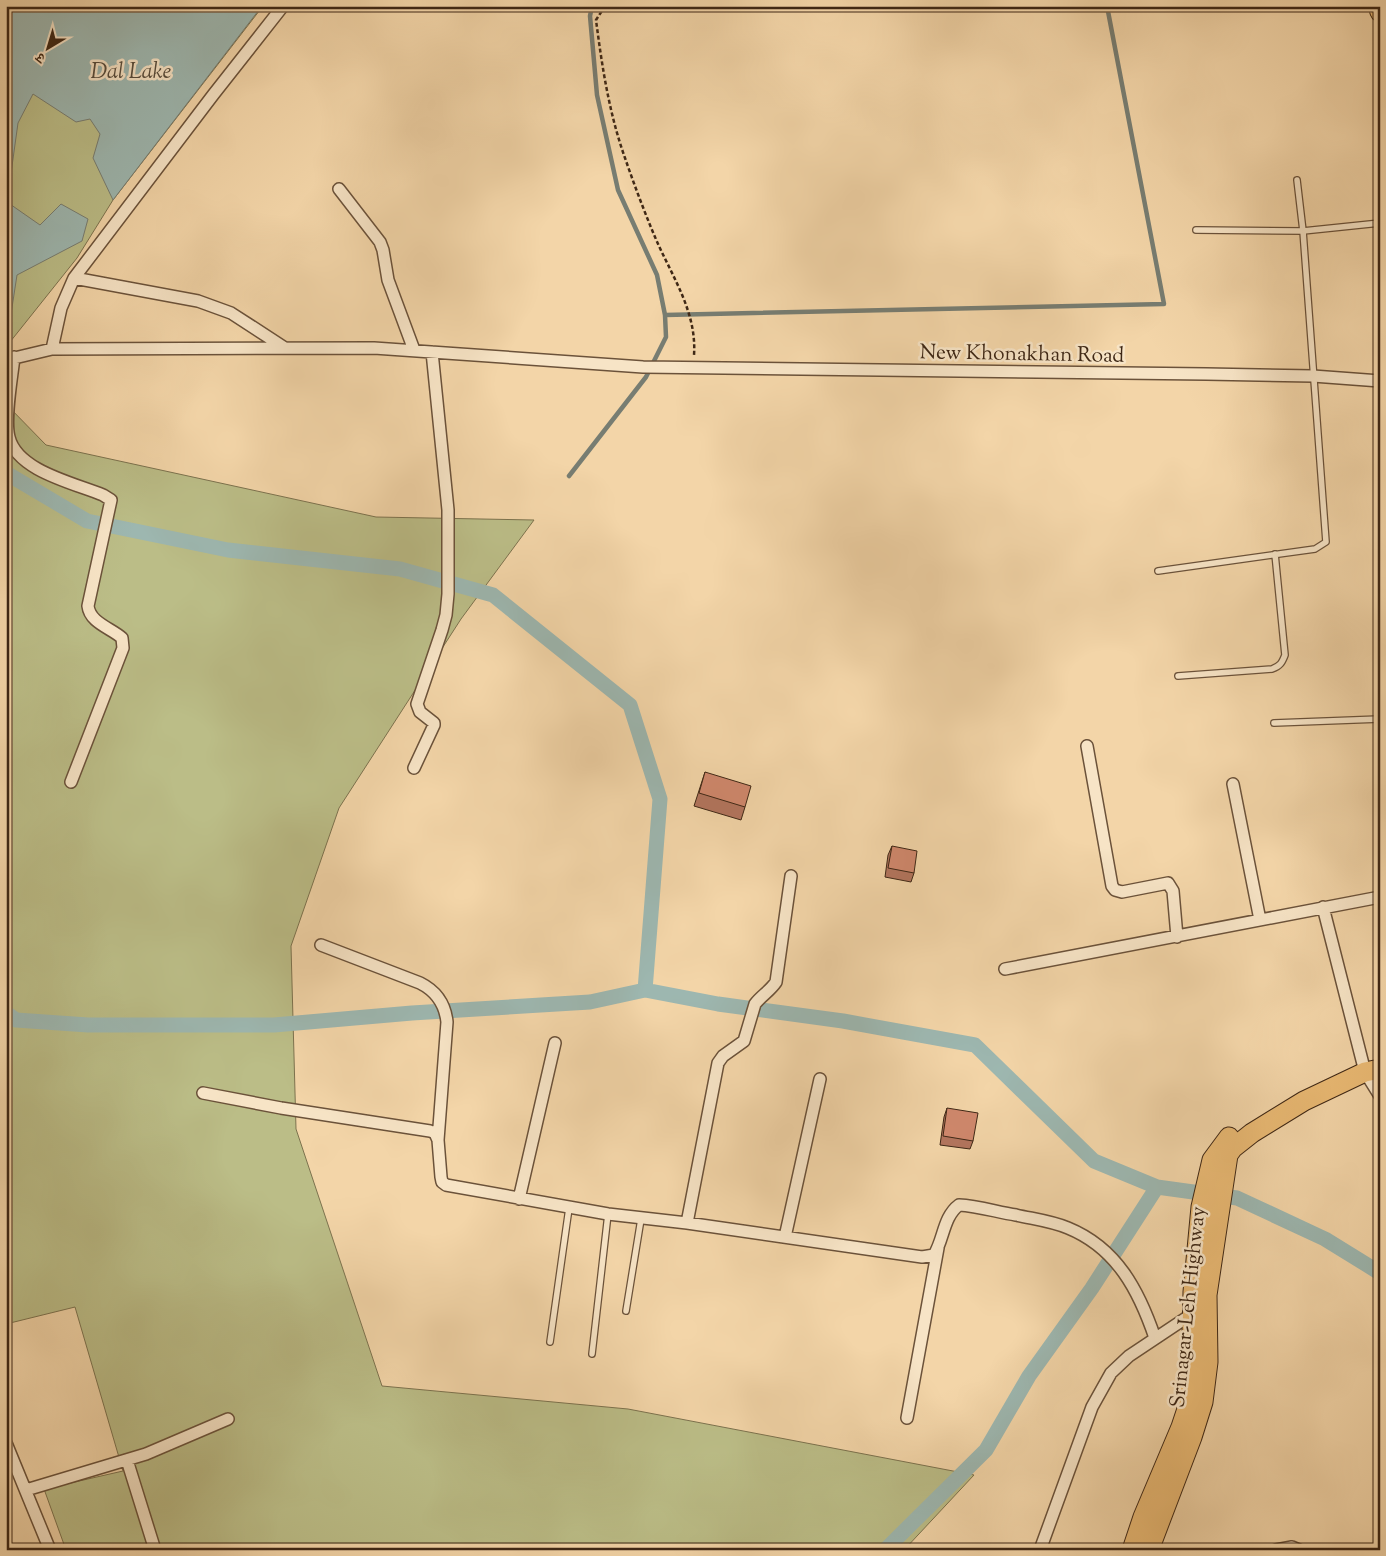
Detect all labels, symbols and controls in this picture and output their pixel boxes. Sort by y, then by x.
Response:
north arrow [22,22,72,72]
text: उ [32,46,51,67]
water label: Dal Lake [91,57,172,89]
street label: New Khonakhan Road [919,338,1125,372]
street label: Srinagar-Leh Highway [1163,1204,1215,1409]

